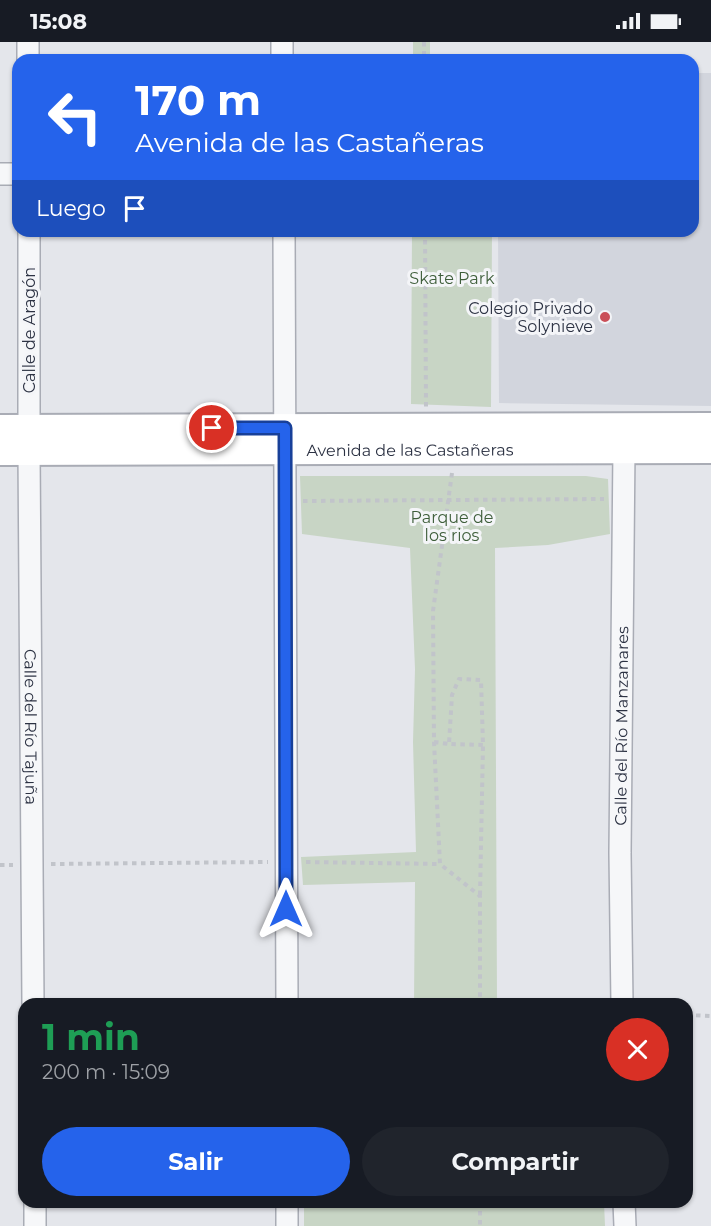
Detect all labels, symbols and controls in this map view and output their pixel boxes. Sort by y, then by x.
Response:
text: 15:08 [30,8,87,35]
text: 170 m [135,74,261,126]
icon: left [36,78,114,156]
text: Avenida de las Castañeras [135,126,484,159]
icon: arrive [118,192,151,225]
text: Luego [36,195,106,222]
street label: Calle de Aragón [20,267,39,393]
park label: Skate Park [409,269,495,288]
place label: Colegio Privado Solynieve [468,299,593,336]
marker: Colegio Privado Solynieve [598,310,612,324]
pin [186,402,237,453]
icon: arrive [195,411,228,444]
street label: Avenida de las Castañeras [306,440,514,460]
park label: Parque de los rios [411,508,493,545]
street label: Calle del Río Manzanares [611,626,632,826]
street label: Calle del Río Tajuña [21,649,41,805]
position arrow [254,877,318,941]
text: 1 min [42,1015,140,1059]
button: close [606,1018,669,1081]
text: 200 m · 15:09 [42,1060,170,1084]
button: Salir [42,1127,350,1196]
button: Compartir [362,1127,669,1196]

